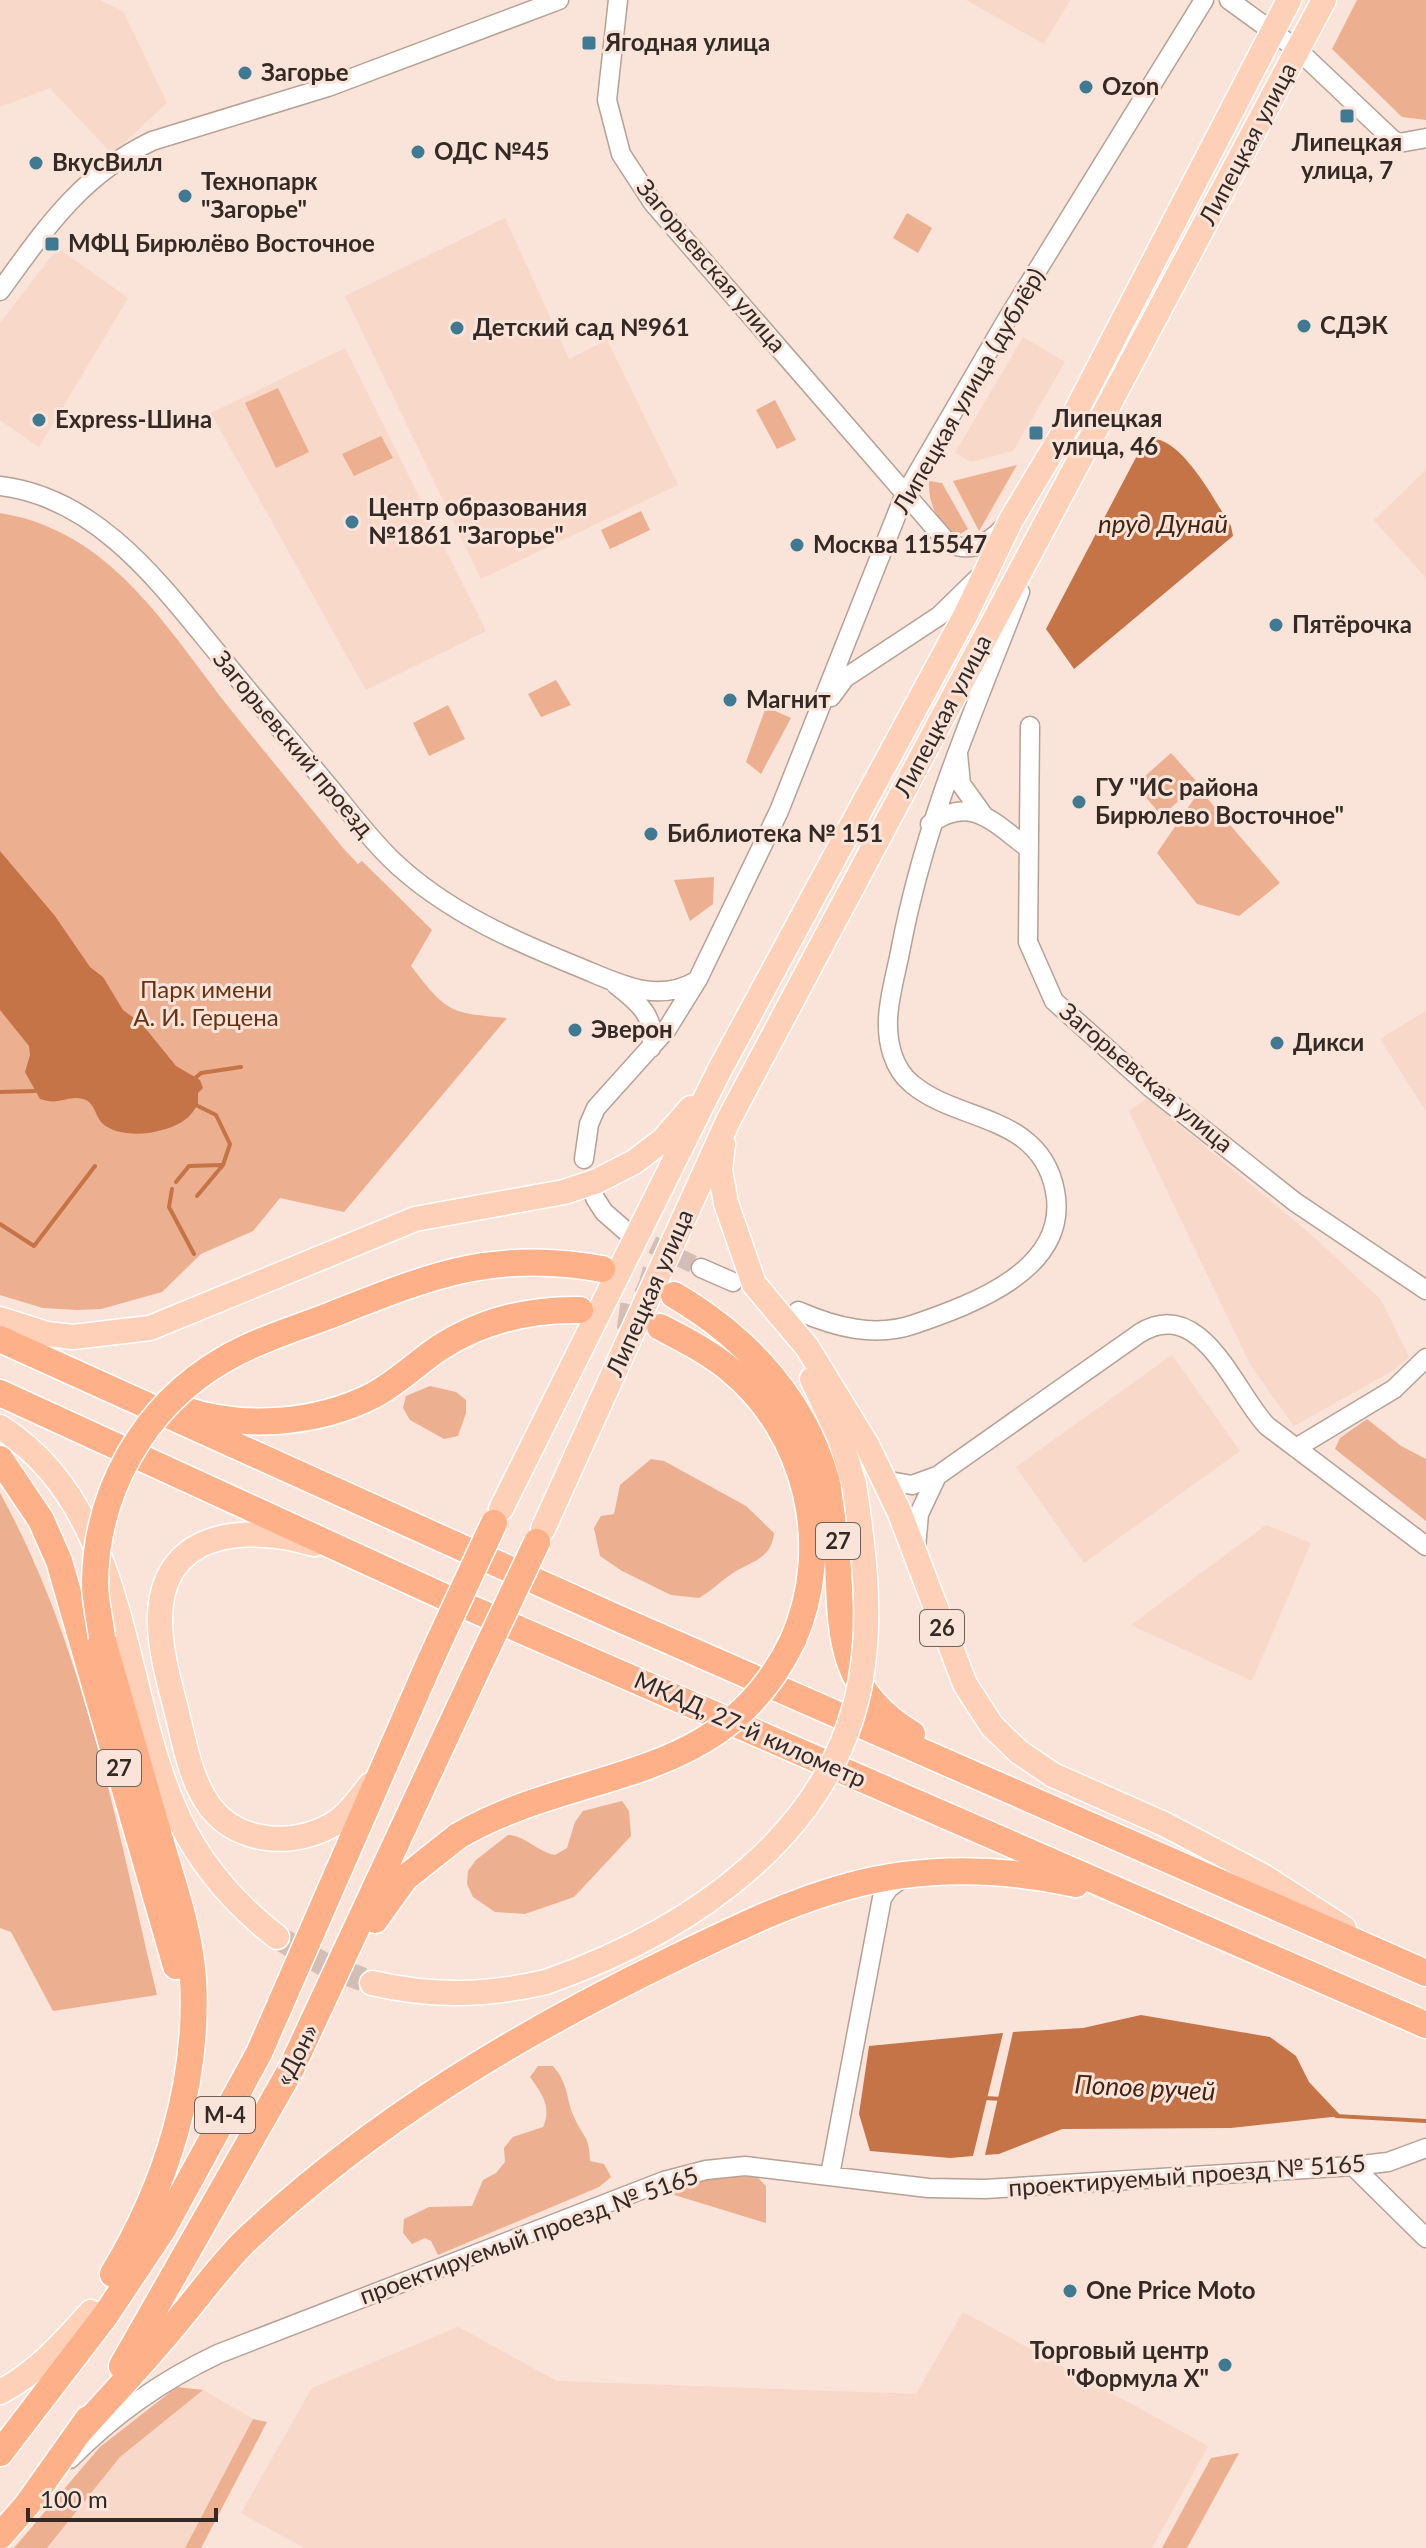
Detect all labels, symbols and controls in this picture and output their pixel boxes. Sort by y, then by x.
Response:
place label: Ягодная улица [604,27,770,56]
marker: Ягодная улица [580,34,598,52]
place label: Загорье [261,57,349,86]
street label: Липецкая улица [1191,57,1302,230]
marker: Загорье [236,64,254,82]
place label: Ozon [1102,71,1159,100]
marker: Ozon [1077,78,1095,96]
marker: Липецкая улица, 7 [1338,107,1356,125]
place label: Липецкая улица, 7 [1291,127,1402,184]
place label: ОДС №45 [434,136,549,165]
marker: ОДС №45 [409,143,427,161]
place label: ВкусВилл [52,147,163,176]
marker: ВкусВилл [27,154,45,172]
place label: Технопарк "Загорье" [201,166,318,223]
street label: Загорьевская улица [631,172,793,358]
marker: Технопарк "Загорье" [176,187,194,205]
place label: МФЦ Бирюлёво Восточное [68,228,375,257]
marker: МФЦ Бирюлёво Восточное [43,235,61,253]
street label: Липецкая улица (дублёр) [885,262,1050,519]
place label: СДЭК [1320,310,1388,339]
place label: Детский сад №961 [473,312,690,341]
marker: СДЭК [1295,317,1313,335]
marker: Детский сад №961 [448,319,466,337]
place label: Липецкая улица, 46 [1051,403,1162,460]
place label: Express-Шина [55,404,212,433]
marker: Express-Шина [30,411,48,429]
marker: Липецкая улица, 46 [1027,424,1045,442]
place label: Центр образования №1861 "Загорье" [368,492,587,549]
water label: пруд Дунай [1098,507,1228,539]
marker: Центр образования №1861 "Загорье" [343,513,361,531]
place label: Москва 115547 [813,529,987,558]
marker: Москва 115547 [788,536,806,554]
place label: Пятёрочка [1292,609,1412,638]
marker: Пятёрочка [1267,616,1285,634]
street label: Липецкая улица [886,629,997,802]
street label: Загорьевский проезд [208,644,381,842]
place label: Магнит [746,684,831,713]
marker: Магнит [721,691,739,709]
place label: ГУ "ИС района Бирюлево Восточное" [1095,772,1344,829]
marker: ГУ "ИС района Бирюлево Восточное" [1070,793,1088,811]
place label: Библиотека № 151 [667,818,883,847]
marker: Библиотека № 151 [642,825,660,843]
park label: Парк имени А. И. Герцена [133,974,279,1031]
street label: Загорьевская улица [1054,996,1240,1158]
place label: Эверон [591,1014,673,1043]
marker: Эверон [566,1021,584,1039]
place label: Дикси [1293,1027,1364,1056]
marker: Дикси [1268,1034,1286,1052]
street label: Липецкая улица [598,1204,698,1381]
road number: 27 [816,1523,860,1559]
road number: 26 [920,1610,964,1646]
street label: МКАД, 27-й километр [630,1664,871,1793]
road number: 27 [97,1750,141,1786]
street label: «Дон» [268,2018,324,2090]
water label: Попов ручей [1074,2067,1216,2107]
road number: М-4 [195,2097,255,2133]
street label: проектируемый проезд № 5165 [1007,2148,1367,2201]
street label: проектируемый проезд № 5165 [355,2160,702,2309]
place label: One Price Moto [1086,2275,1256,2304]
marker: One Price Moto [1061,2282,1079,2300]
place label: Торговый центр "Формула X" [1030,2335,1209,2392]
marker: Торговый центр "Формула X" [1216,2356,1234,2374]
scale bar [28,2472,216,2522]
text: 100 m [40,2484,108,2513]

